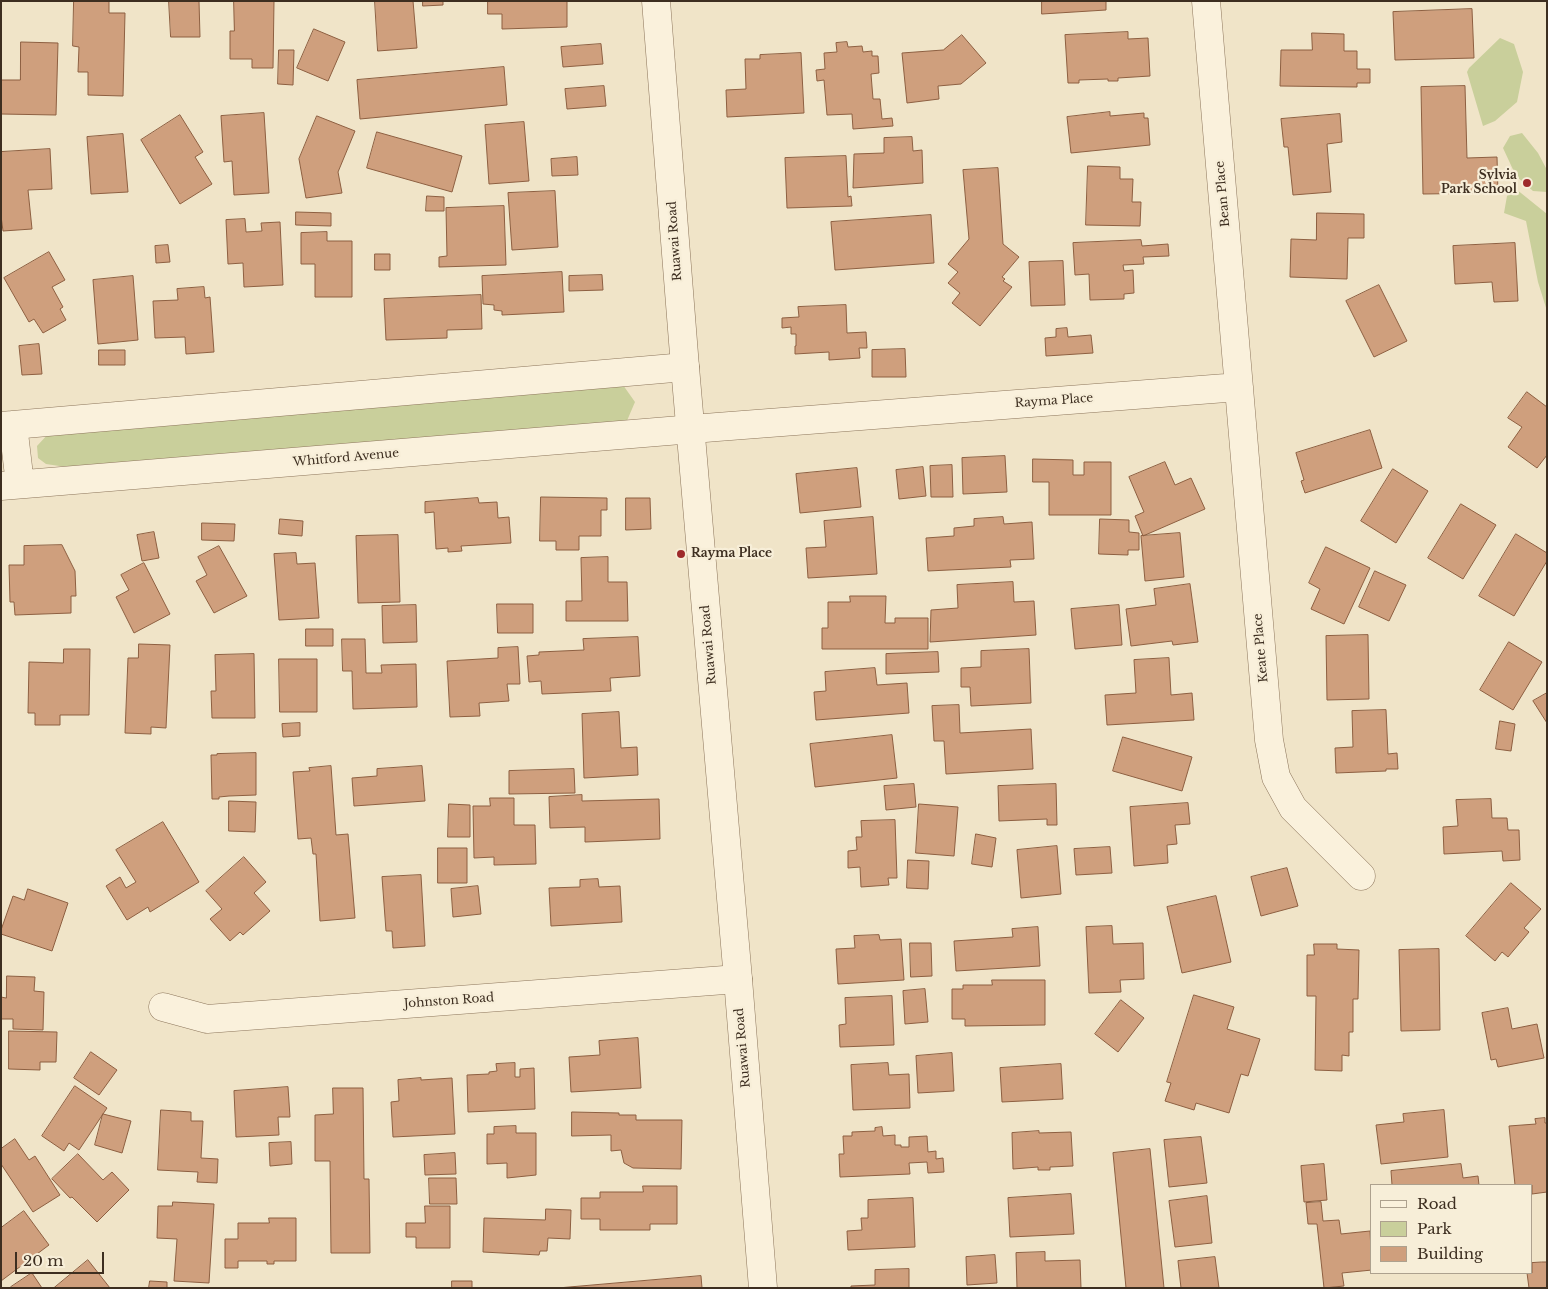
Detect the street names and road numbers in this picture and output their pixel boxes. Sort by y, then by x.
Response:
street label: Bean Place [1213,160,1233,228]
street label: Ruawai Road [665,201,685,281]
street label: Rayma Place [1014,391,1094,411]
street label: Whitford Avenue [292,446,400,470]
street label: Ruawai Road [698,604,720,686]
street label: Keate Place [1251,613,1271,683]
street label: Johnston Road [403,991,495,1011]
street label: Ruawai Road [732,1007,754,1089]

